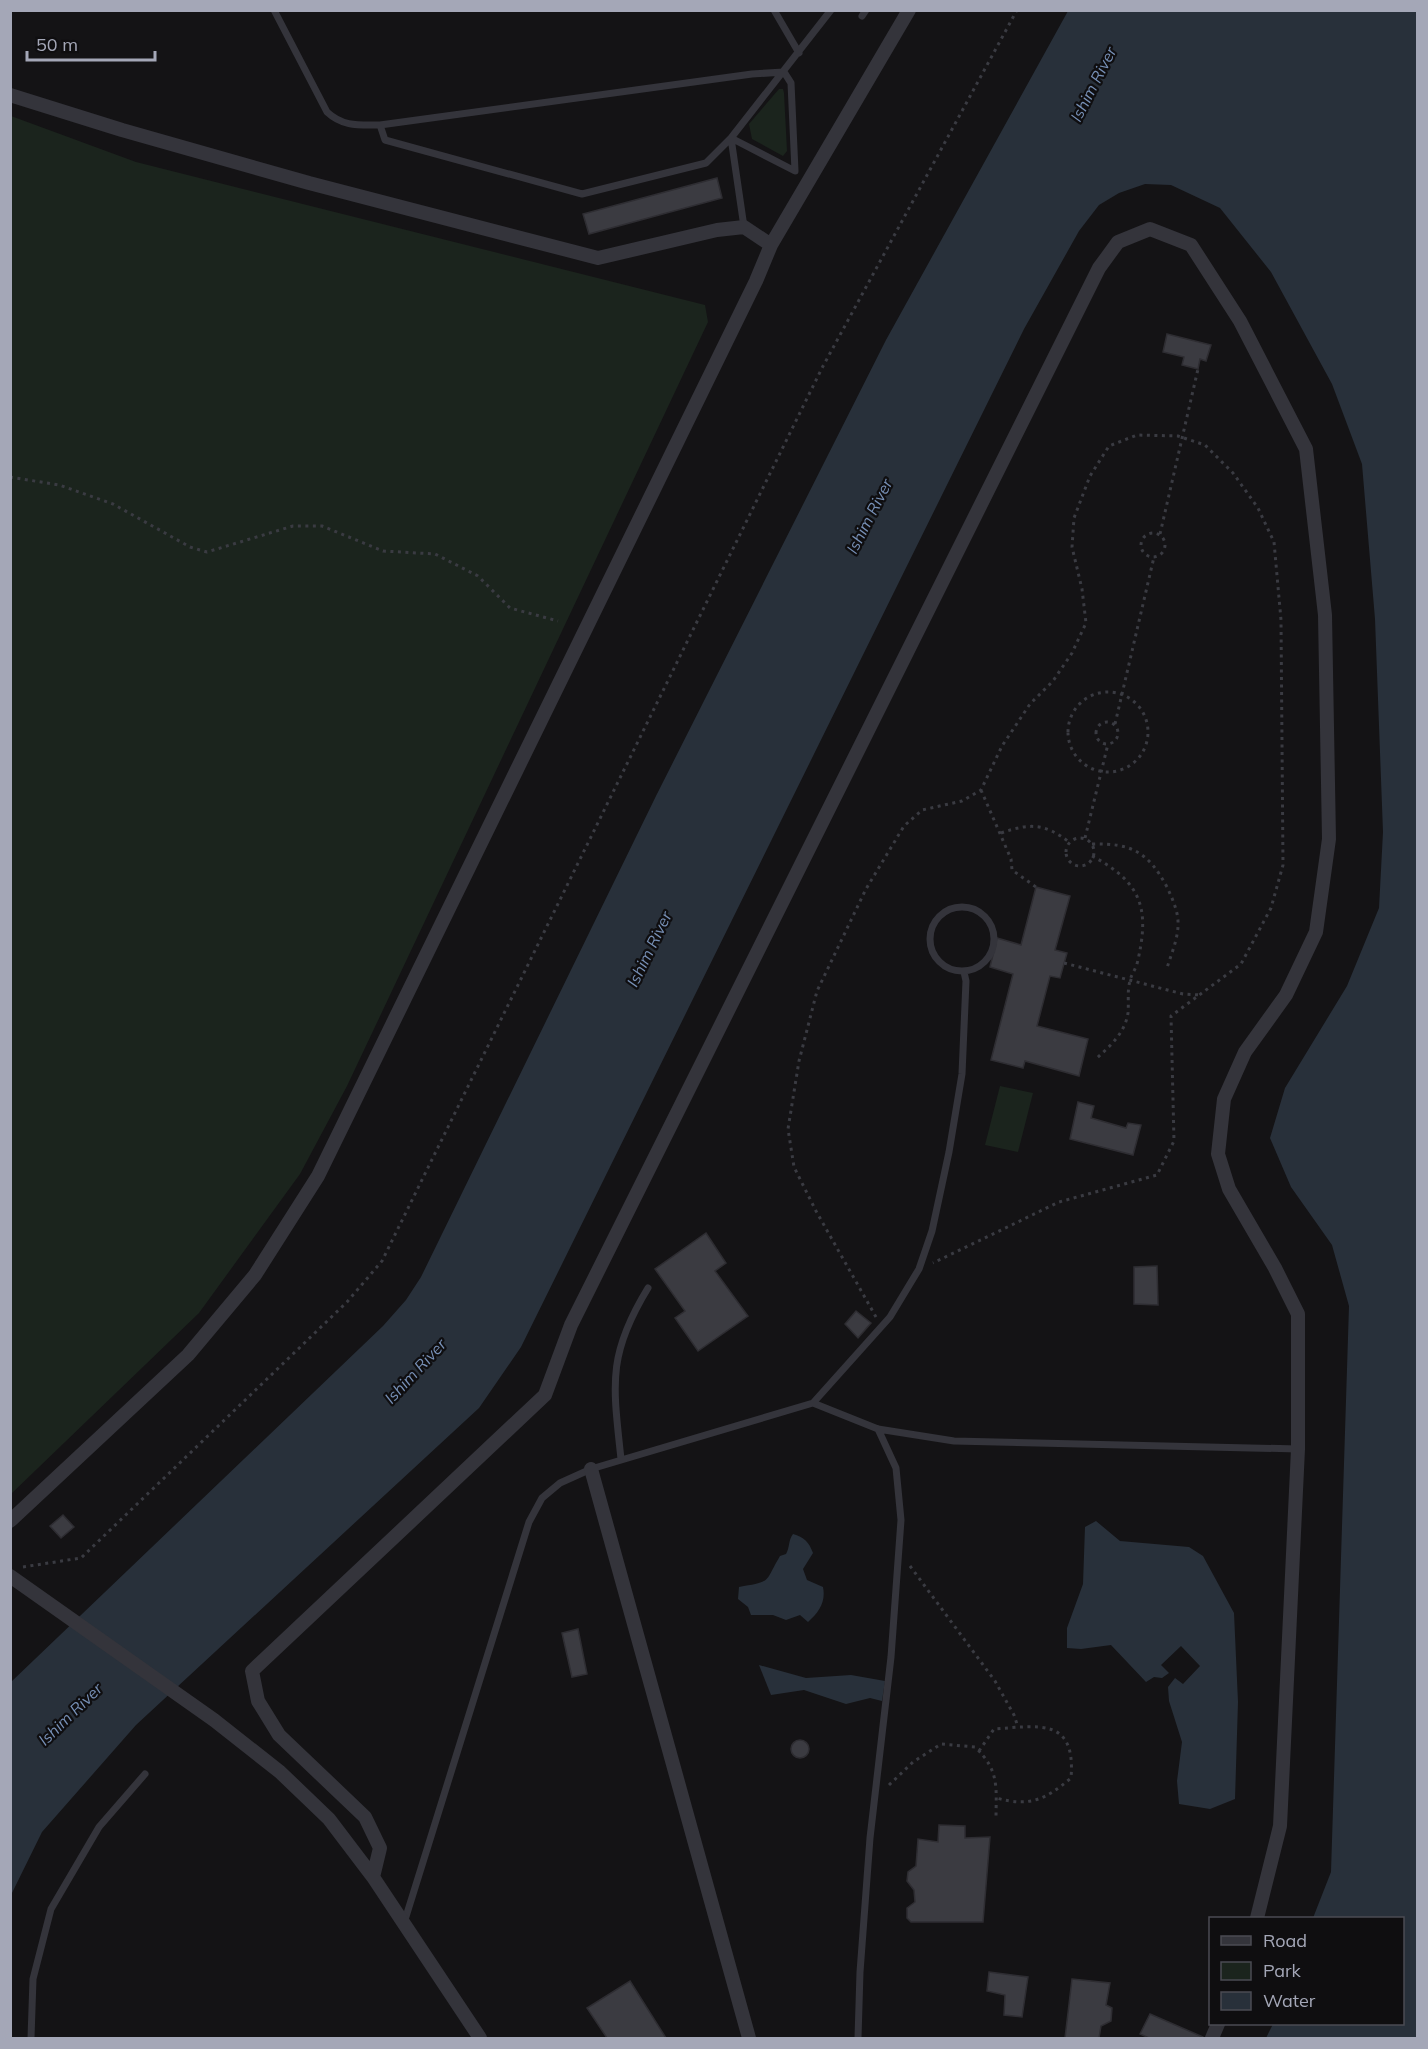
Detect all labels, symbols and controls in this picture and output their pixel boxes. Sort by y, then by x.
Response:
scale bar [27,24,154,62]
text: 50 m [36,33,78,56]
water label: Ishim River [1066,42,1121,125]
water label: Ishim River [842,474,897,557]
water label: Ishim River [622,907,676,990]
water label: Ishim River [380,1334,451,1408]
water label: Ishim River [34,1678,107,1749]
legend [1209,1917,1404,2025]
text: Road [1263,1929,1307,1952]
text: Park [1263,1959,1302,1982]
text: Water [1263,1989,1316,2012]

